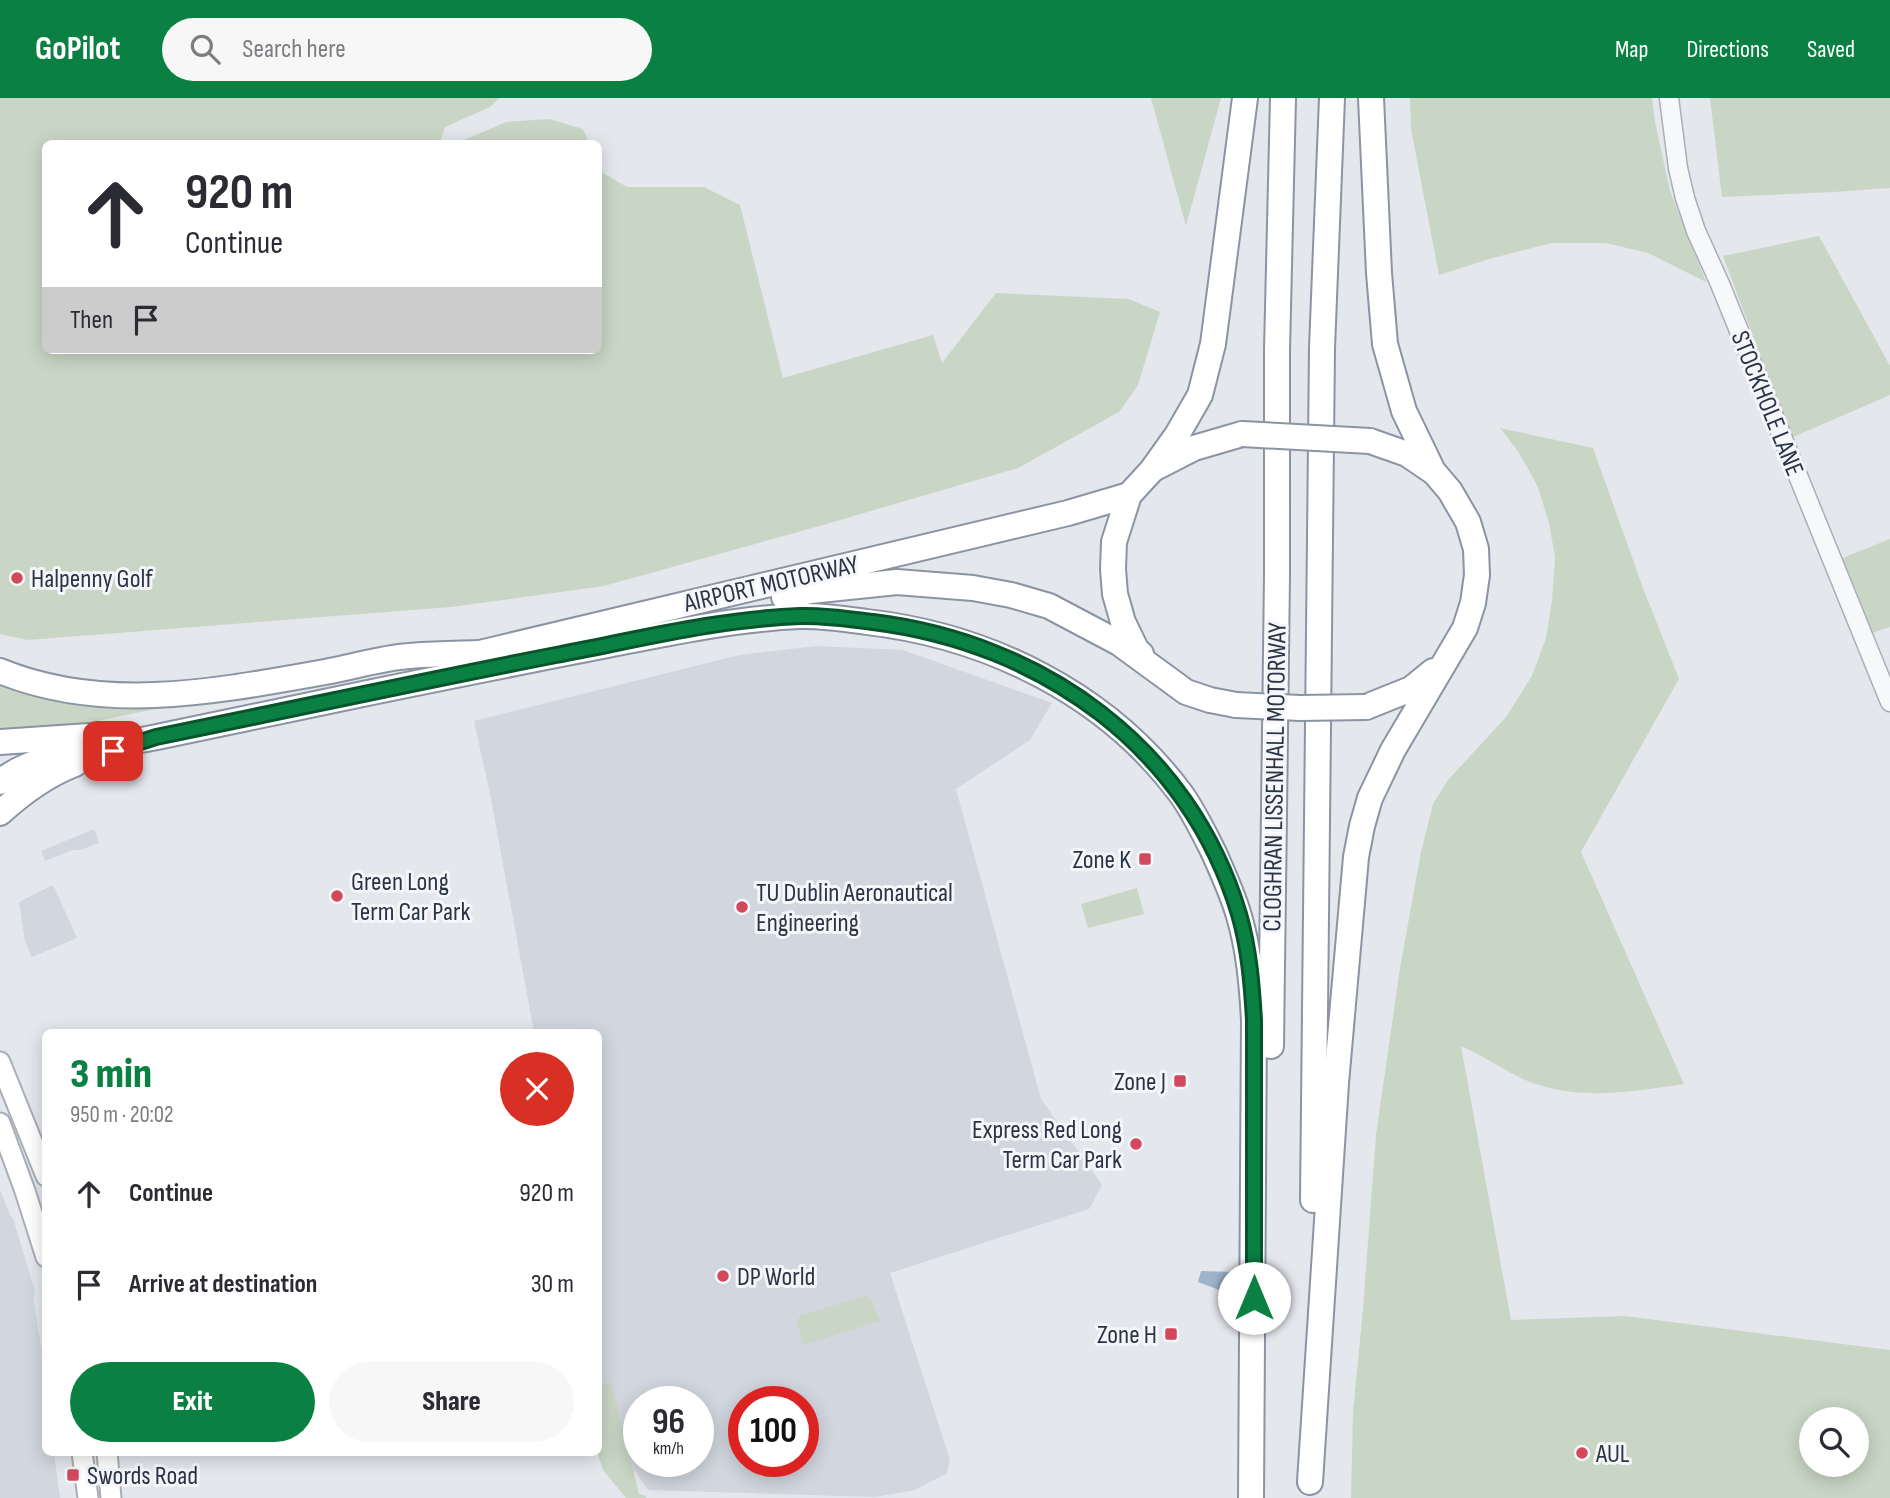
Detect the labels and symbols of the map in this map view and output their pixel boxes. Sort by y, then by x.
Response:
street label: STOCKHOLE LANE [1723,327,1810,481]
street label: AIRPORT MOTORWAY [680,549,862,620]
place label: Halpenny Golf [31,564,153,595]
marker: Halpenny Golf [9,570,25,586]
street label: CLOGHRAN LISSENHALL MOTORWAY [1257,622,1294,932]
pin [83,721,143,781]
place label: Zone K [1072,845,1131,876]
marker: Zone K [1137,851,1153,867]
place label: Green Long Term Car Park [351,867,470,928]
place label: TU Dublin Aeronautical Engineering [756,878,953,939]
marker: Green Long Term Car Park [329,888,345,904]
marker: TU Dublin Aeronautical Engineering [734,899,750,915]
place label: Zone J [1114,1067,1166,1098]
marker: Zone J [1172,1073,1188,1089]
place label: Express Red Long Term Car Park [972,1115,1122,1176]
marker: Express Red Long Term Car Park [1128,1136,1144,1152]
position arrow [1217,1261,1291,1335]
place label: DP World [737,1262,815,1293]
marker: DP World [715,1268,731,1284]
place label: Zone H [1097,1320,1157,1351]
marker: Zone H [1163,1326,1179,1342]
speed limit sign: 100 [728,1386,819,1477]
place label: AUL [1595,1439,1630,1470]
marker: AUL [1574,1445,1590,1461]
place label: Swords Road [87,1461,198,1492]
marker: Swords Road [65,1467,81,1483]

